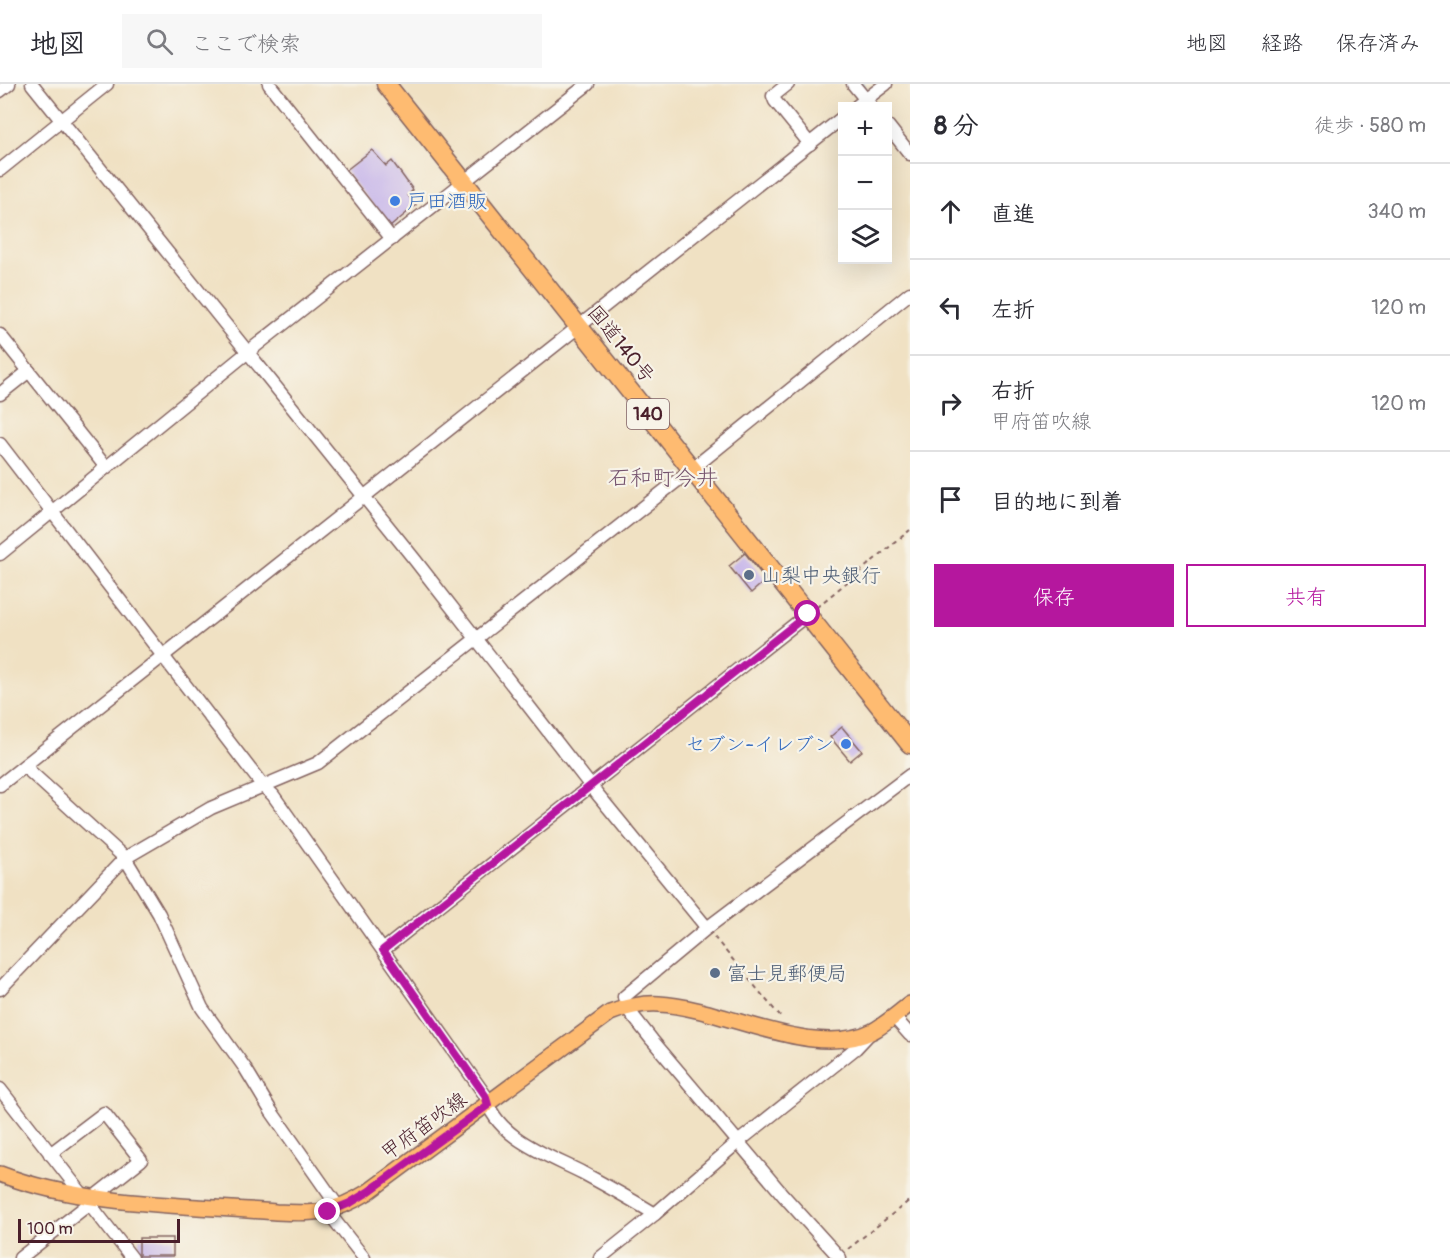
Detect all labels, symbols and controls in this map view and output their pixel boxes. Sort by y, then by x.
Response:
search box [122,14,542,68]
icon: search [143,25,176,58]
text: 地図 [30,27,86,62]
text: ここで検索 [191,30,301,58]
text: 地図 [1186,30,1228,57]
text: 経路 [1261,30,1303,57]
text: 保存済み [1336,30,1420,57]
map controls [838,102,892,264]
button: + [838,102,892,156]
text: 8 分 [934,110,979,142]
text: 徒歩 · 580 m [1314,113,1426,138]
button: − [838,156,892,210]
place label: 戸田酒販 [407,189,487,214]
marker: 戸田酒販 [388,194,402,208]
icon: ahead [934,195,967,228]
text: 340 m [1367,199,1426,224]
text: 直進 [991,200,1035,228]
button: layers [838,210,892,264]
icon: left [934,291,967,324]
text: 120 m [1371,295,1426,320]
text: 左折 [991,296,1035,324]
street label: 国道140号 [582,300,660,388]
text: 右折 [991,377,1035,405]
icon: right [934,387,967,420]
text: 120 m [1371,391,1426,416]
road number: 140 [627,399,669,429]
text: 甲府笛吹線 [991,409,1091,434]
district label: 石和町今井 [608,464,718,492]
icon: arrive [934,483,967,516]
text: 目的地に到着 [991,488,1123,516]
place label: 山梨中央銀行 [761,563,881,588]
button: 保存 [934,564,1174,627]
button: 共有 [1186,564,1426,627]
marker: 山梨中央銀行 [742,568,756,582]
route start [794,600,820,626]
place label: セブン-イレブン [685,732,834,757]
marker: セブン-イレブン [839,737,853,751]
place label: 富士見郵便局 [727,961,847,986]
marker: 富士見郵便局 [708,966,722,980]
street label: 甲府笛吹線 [376,1086,472,1166]
route end [314,1198,340,1224]
scale bar [18,1216,180,1244]
text: 100 m [27,1219,73,1239]

